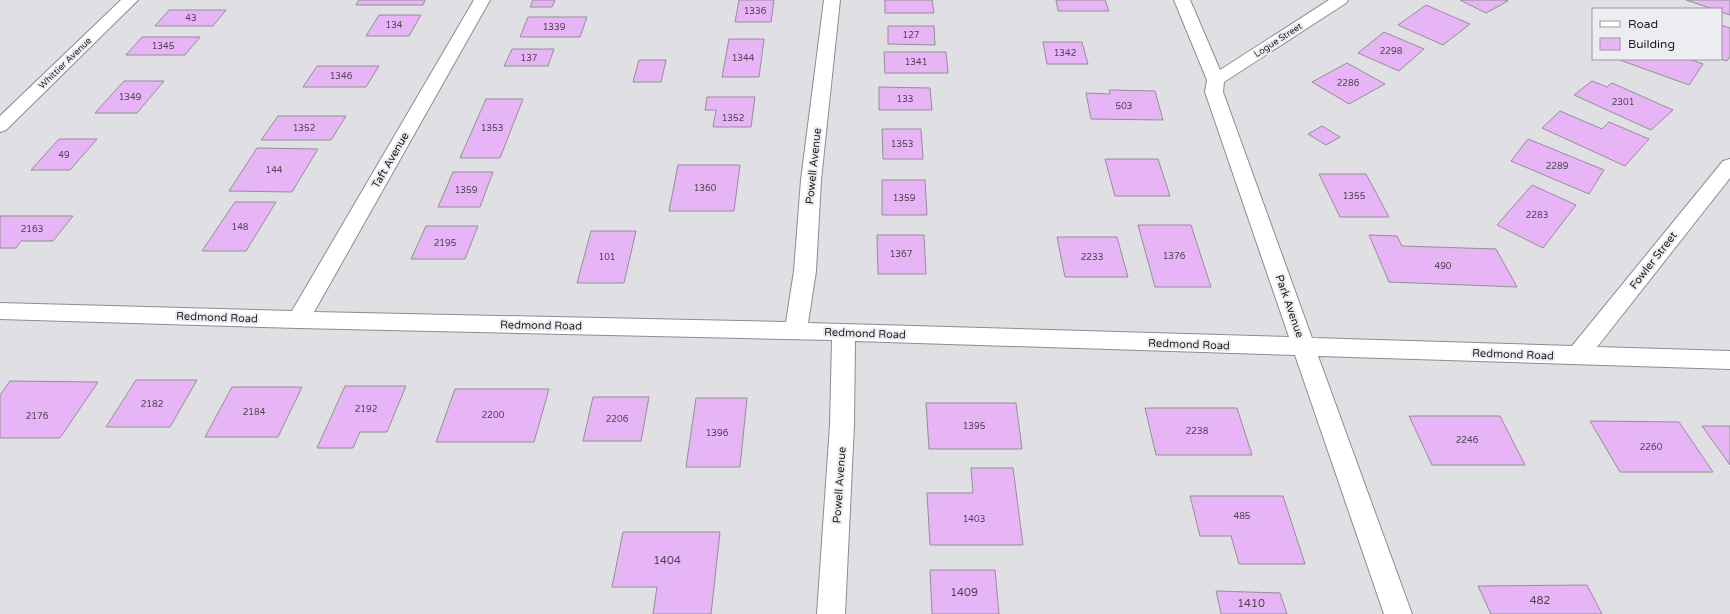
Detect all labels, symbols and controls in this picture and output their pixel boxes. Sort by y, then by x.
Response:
house number: 1336 [744,6,767,17]
legend [1592,8,1722,60]
house number: 43 [185,13,197,24]
text: Road [1628,17,1658,31]
house number: 134 [386,20,403,31]
street label: Logue Street [1252,21,1305,60]
house number: 1339 [543,22,566,33]
house number: 127 [903,30,920,41]
street label: Whittier Avenue [37,35,94,91]
text: Building [1628,37,1675,51]
house number: 1345 [152,41,175,52]
house number: 2298 [1380,46,1403,57]
house number: 1342 [1054,48,1076,59]
house number: 137 [521,53,538,64]
house number: 1344 [732,53,755,64]
house number: 1341 [905,57,927,68]
house number: 1346 [330,71,353,82]
house number: 2286 [1337,78,1360,89]
house number: 1349 [119,92,142,103]
house number: 133 [897,94,913,105]
house number: 2301 [1612,97,1634,108]
house number: 503 [1116,101,1132,112]
house number: 1352 [722,113,744,124]
house number: 1352 [293,123,315,134]
house number: 1353 [481,123,503,134]
street label: Powell Avenue [803,127,824,205]
street label: Taft Avenue [369,130,412,191]
house number: 1353 [891,139,913,150]
house number: 49 [58,150,70,161]
house number: 2289 [1546,161,1569,172]
house number: 144 [266,165,283,176]
house number: 1360 [694,183,717,194]
house number: 1359 [455,185,478,196]
house number: 1355 [1343,191,1366,202]
house number: 1359 [893,193,916,204]
house number: 2283 [1526,210,1548,221]
house number: 148 [232,222,249,233]
house number: 2163 [21,224,43,235]
street label: Fowler Street [1627,229,1680,292]
house number: 2195 [434,238,457,249]
house number: 1367 [890,249,913,260]
house number: 1376 [1163,251,1186,262]
house number: 101 [599,252,615,263]
house number: 2233 [1081,252,1103,263]
house number: 490 [1435,261,1452,272]
street label: Park Avenue [1273,273,1306,339]
street label: Redmond Road [176,310,258,325]
street label: Redmond Road [500,318,582,333]
street label: Redmond Road [824,326,906,341]
street label: Redmond Road [1148,337,1230,352]
street label: Redmond Road [1472,347,1554,362]
house number: 2182 [141,399,163,410]
house number: 2192 [355,404,377,415]
house number: 2184 [243,407,266,418]
house number: 2200 [482,410,505,421]
house number: 2176 [26,411,49,422]
house number: 2206 [606,414,629,425]
house number: 1395 [963,421,986,432]
house number: 2238 [1186,426,1209,437]
house number: 1396 [706,428,729,439]
house number: 2246 [1456,435,1479,446]
house number: 2260 [1640,442,1663,453]
street label: Powell Avenue [830,446,849,524]
house number: 485 [1234,511,1251,522]
house number: 1403 [963,514,985,525]
house number: 1404 [653,554,681,567]
house number: 1409 [950,586,978,599]
house number: 482 [1530,594,1550,607]
house number: 1410 [1237,597,1265,610]

